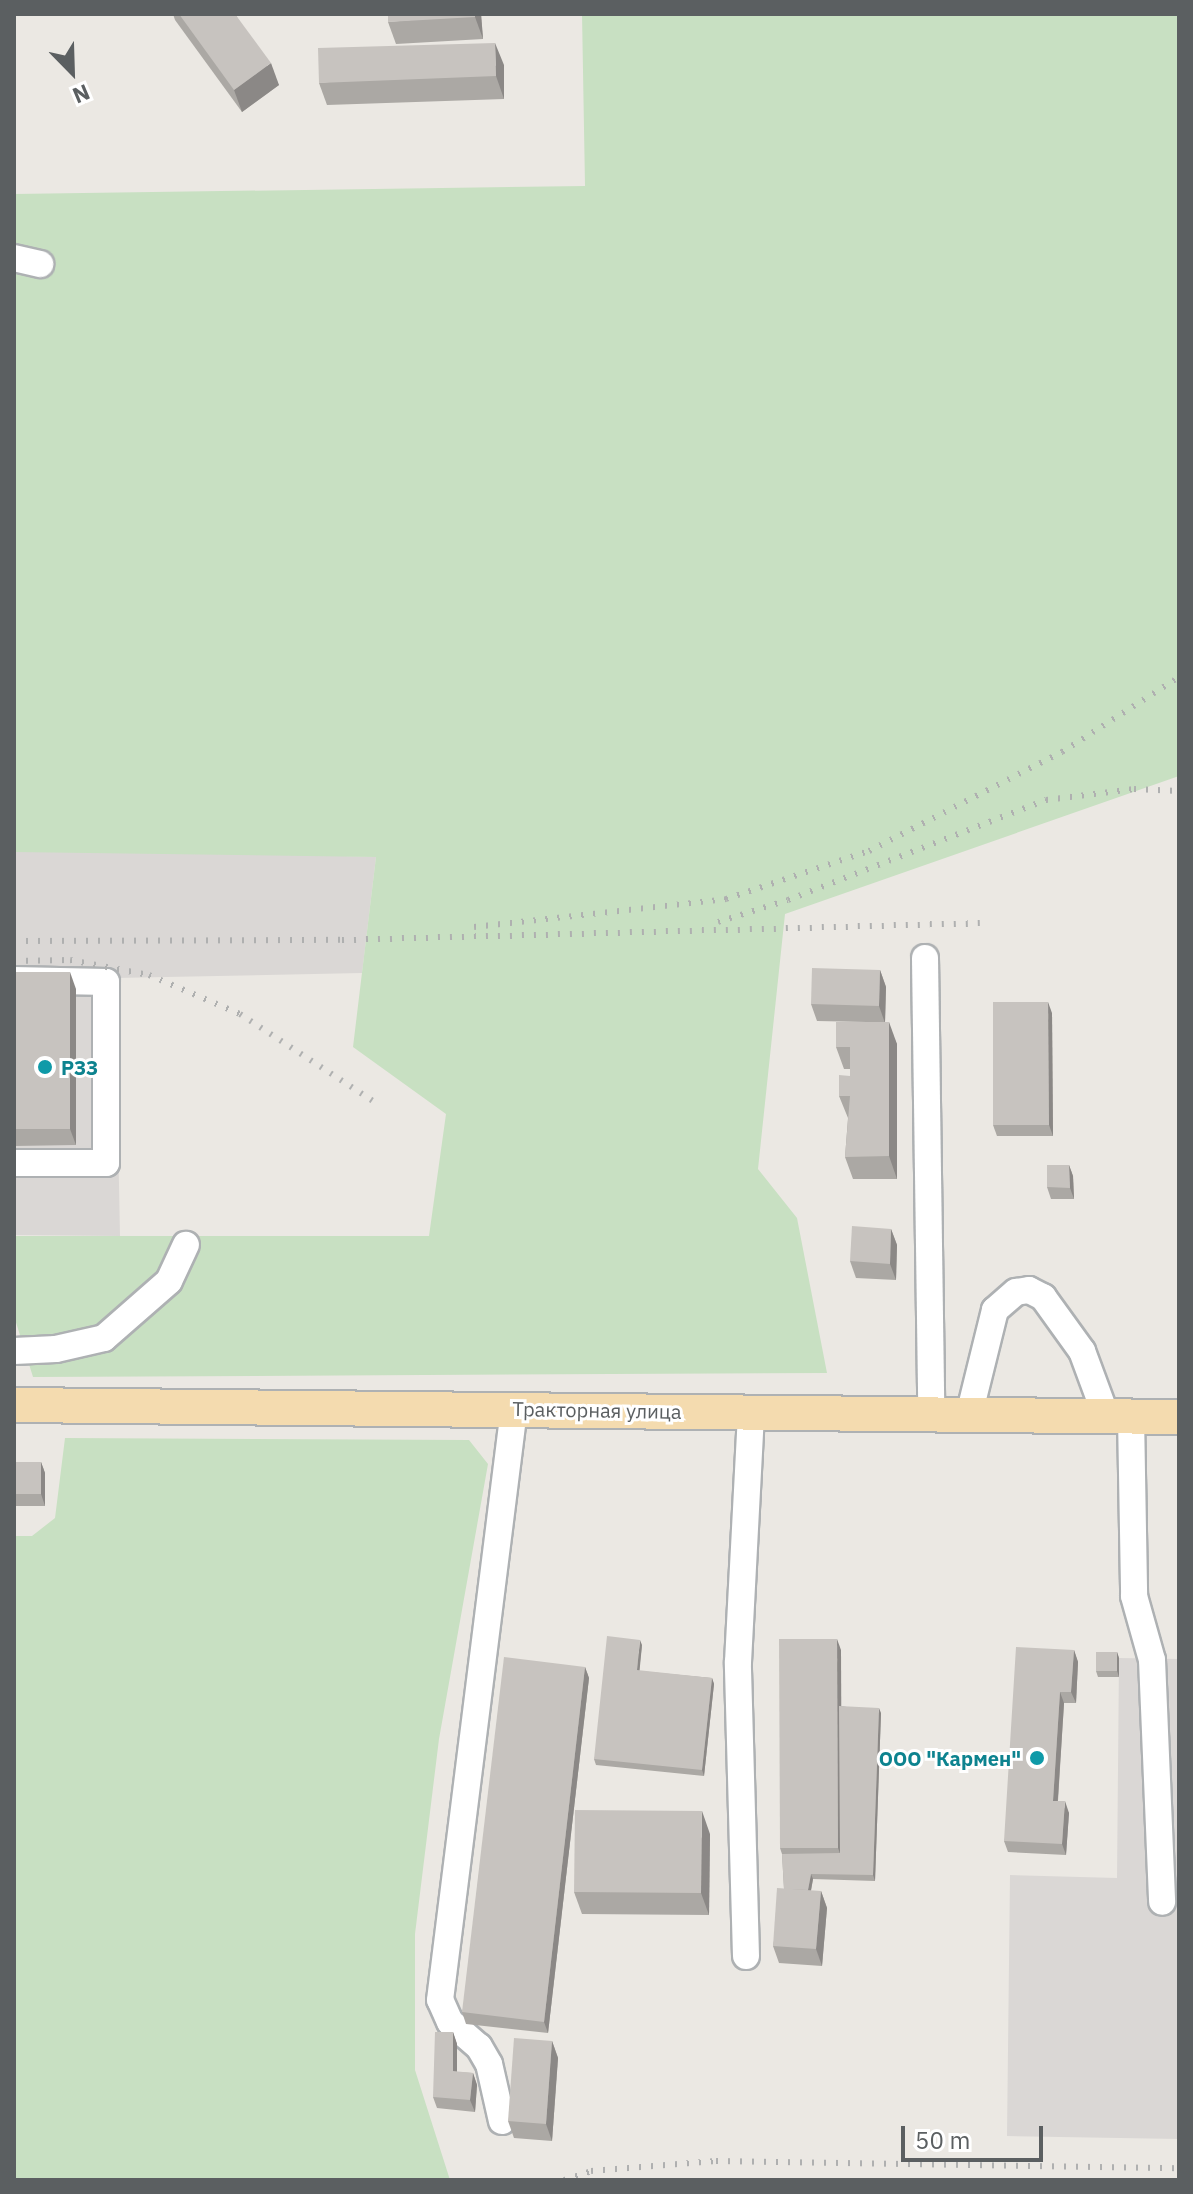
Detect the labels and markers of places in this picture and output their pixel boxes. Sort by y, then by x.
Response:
place label: РЗЗ [61,1055,98,1079]
marker: РЗЗ [36,1058,54,1076]
place label: ООО "Кармен" [879,1746,1021,1770]
marker: ООО "Кармен" [1028,1749,1046,1767]

